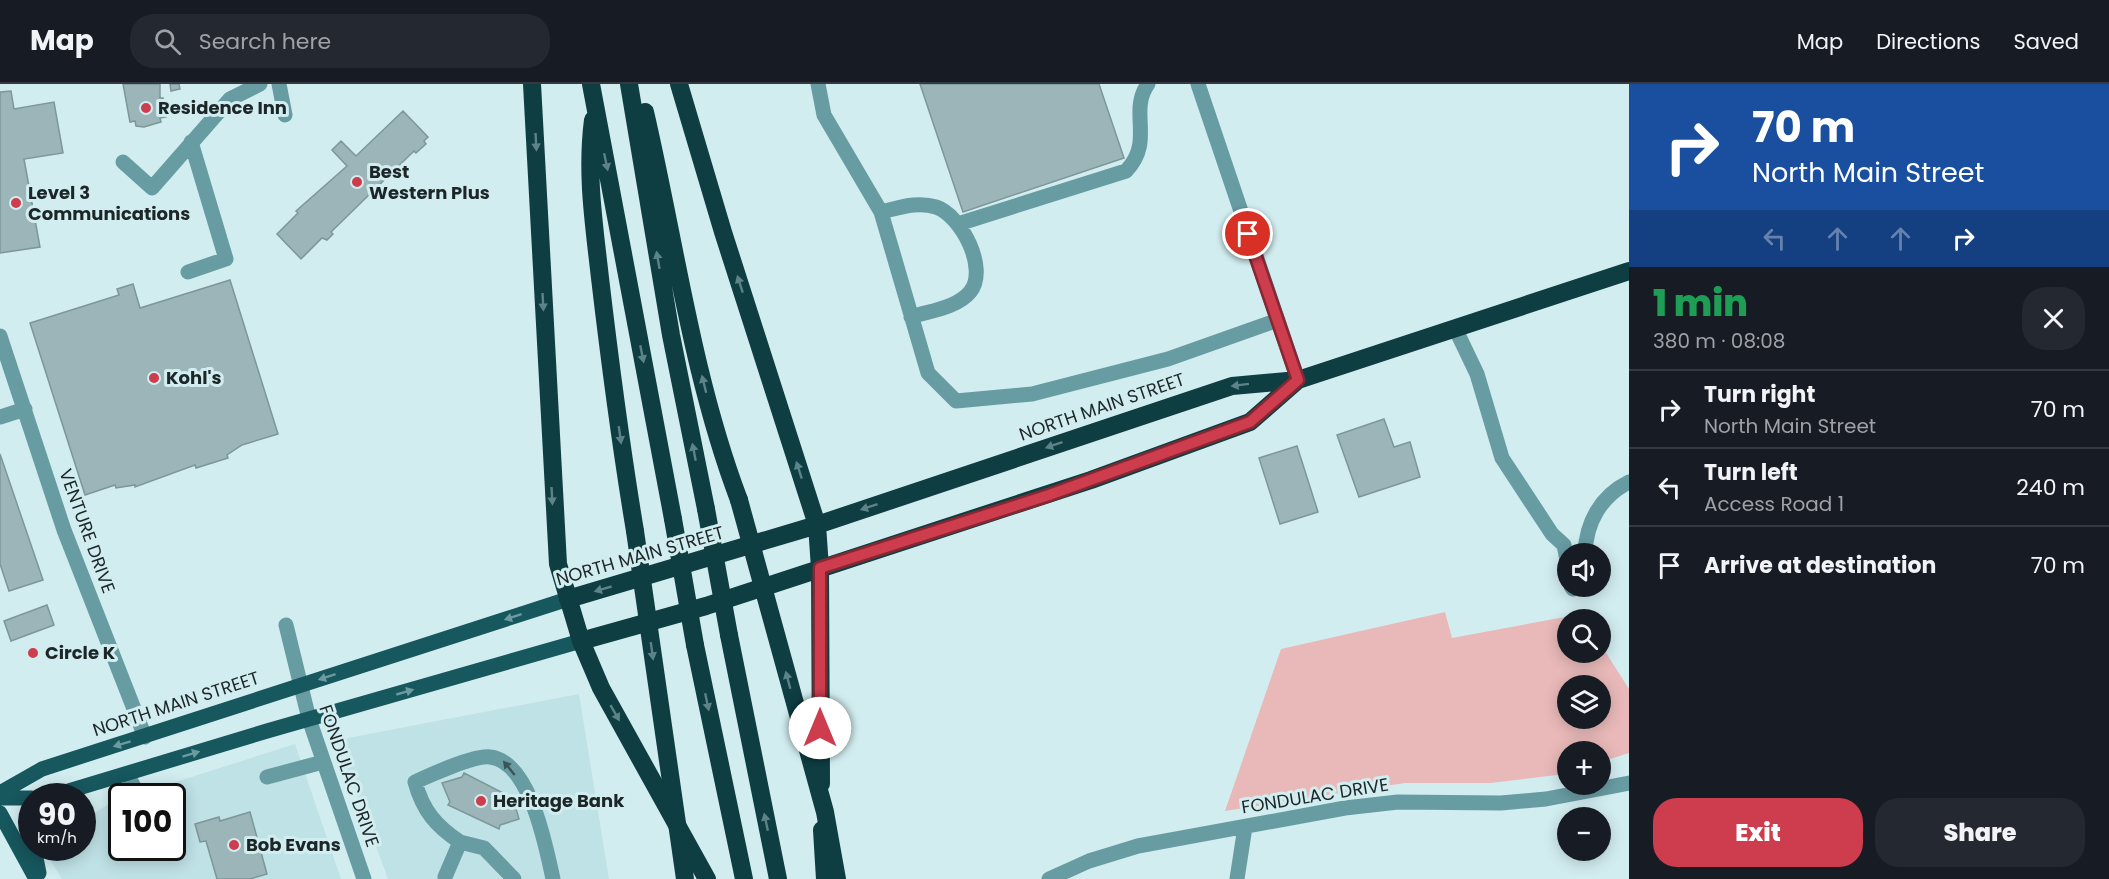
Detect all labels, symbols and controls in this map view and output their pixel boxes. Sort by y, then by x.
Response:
search box [130,14,550,68]
text: Map [30,21,94,60]
icon: search [151,25,184,58]
text: Search here [199,26,331,57]
text: Map [1797,27,1843,56]
text: Directions [1876,27,1980,56]
text: Saved [2013,27,2079,56]
place label: Residence Inn [158,95,287,120]
text: 70 m [1752,98,1855,157]
marker: Residence Inn [139,101,153,115]
icon: right [1653,108,1731,186]
one-way arrow [531,133,540,152]
one-way arrow [602,153,611,172]
text: North Main Street [1752,154,1984,191]
place label: Best Western Plus [369,159,490,205]
marker: Best Western Plus [350,175,364,189]
place label: Level 3 Communications [28,180,190,226]
marker: Level 3 Communications [9,196,23,210]
pin [1222,208,1273,259]
icon: arrive [1231,217,1264,250]
icon: left [1758,222,1791,255]
icon: ahead [1821,222,1854,255]
icon: ahead [1884,222,1917,255]
icon: right [1947,222,1980,255]
one-way arrow [653,251,662,270]
one-way arrow [735,275,745,293]
text: 1 min [1653,278,1748,329]
button: close [2022,287,2085,350]
one-way arrow [539,292,548,311]
text: 380 m · 08:08 [1653,327,1785,355]
one-way arrow [638,344,647,363]
place label: Kohl's [166,365,221,390]
street label: NORTH MAIN STREET [1016,366,1188,447]
marker: Kohl's [147,371,161,385]
one-way arrow [699,375,709,393]
text: Turn right [1704,379,1815,410]
one-way arrow [1230,381,1249,390]
icon: right [1653,393,1686,426]
text: 70 m [2031,394,2085,425]
text: North Main Street [1704,412,1876,440]
one-way arrow [615,426,624,445]
one-way arrow [1045,441,1063,451]
one-way arrow [689,442,698,461]
text: Turn left [1704,457,1798,488]
one-way arrow [794,461,803,479]
street label: VENTURE DRIVE [53,465,122,596]
icon: left [1653,471,1686,504]
text: 240 m [2016,472,2085,503]
one-way arrow [548,487,557,506]
text: Access Road 1 [1704,490,1844,518]
one-way arrow [860,503,878,512]
street label: NORTH MAIN STREET [553,519,727,591]
map controls [1557,543,1611,861]
button: sound [1557,543,1611,597]
icon: arrive [1653,549,1686,582]
text: Arrive at destination [1704,550,1936,581]
text: 70 m [2031,550,2085,581]
one-way arrow [593,585,611,594]
button: search [1557,609,1611,663]
one-way arrow [504,613,522,622]
place label: Circle K [45,640,116,665]
one-way arrow [647,642,656,661]
marker: Circle K [26,646,40,660]
street label: NORTH MAIN STREET [89,665,263,742]
one-way arrow [783,670,793,689]
one-way arrow [318,673,336,682]
button: layers [1557,675,1611,729]
one-way arrow [396,687,414,696]
one-way arrow [703,693,712,712]
position arrow [788,696,852,760]
street label: FONDULAC DRIVE [313,701,386,850]
one-way arrow [610,705,621,721]
one-way arrow [113,740,131,749]
button: + [1557,741,1611,795]
one-way arrow [182,749,200,758]
one-way arrow [503,761,516,776]
street label: FONDULAC DRIVE [1239,772,1390,819]
speed limit sign: 100 [108,783,186,861]
place label: Heritage Bank [493,788,625,813]
text: 90 [38,793,76,836]
marker: Heritage Bank [474,794,488,808]
button: Exit [1653,798,1863,867]
button: Share [1875,798,2085,867]
button: − [1557,807,1611,861]
one-way arrow [761,812,770,831]
text: km/h [37,827,77,848]
place label: Bob Evans [246,832,341,857]
marker: Bob Evans [227,838,241,852]

